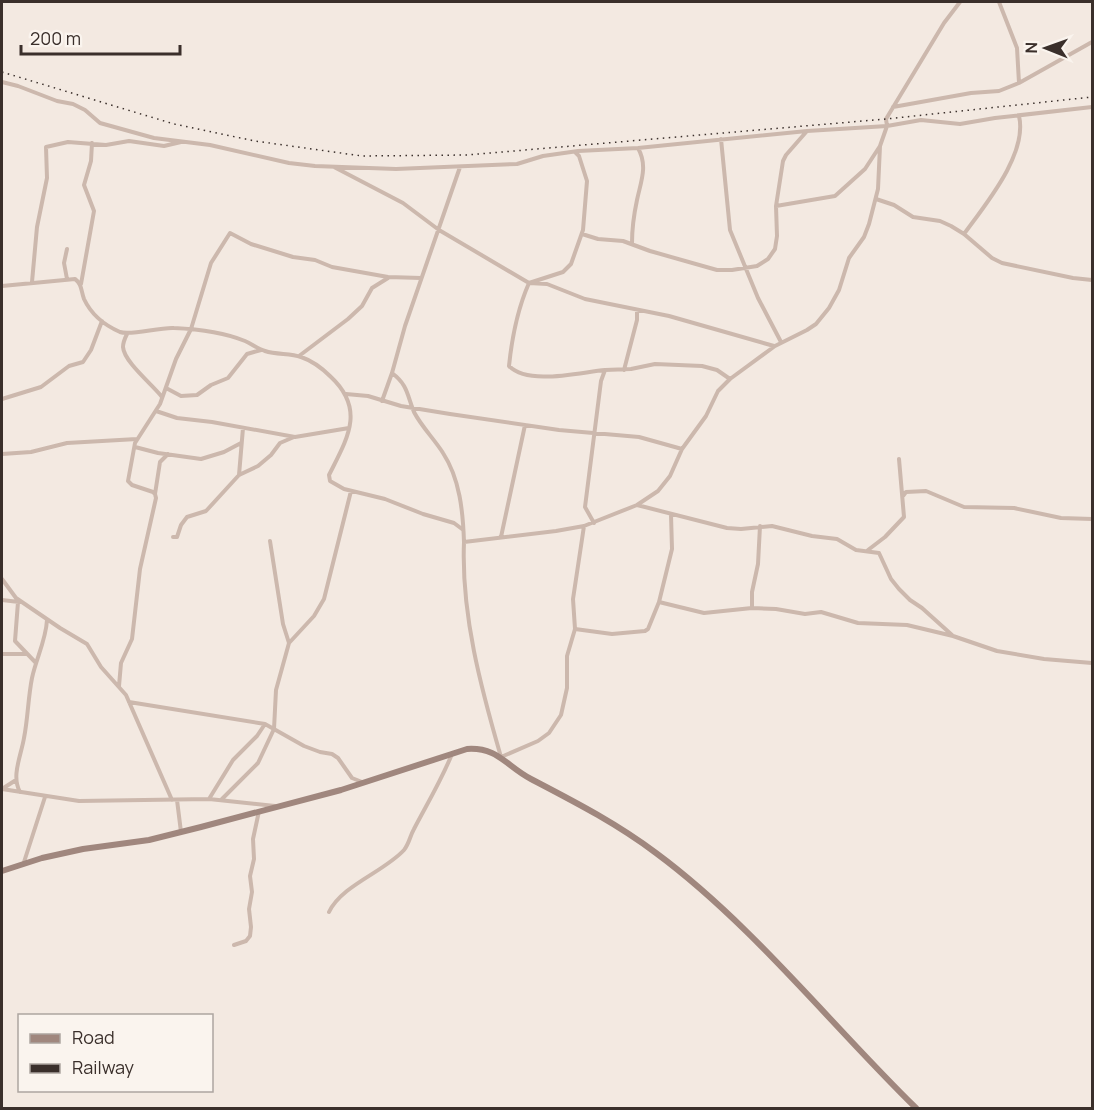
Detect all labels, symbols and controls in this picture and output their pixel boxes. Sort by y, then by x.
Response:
scale bar [21,18,180,56]
north arrow [1016,18,1076,78]
text: 200 m [30,26,81,50]
text: N [1020,42,1042,54]
legend [18,1014,213,1092]
text: Road [72,1025,115,1049]
text: Railway [72,1055,134,1079]

